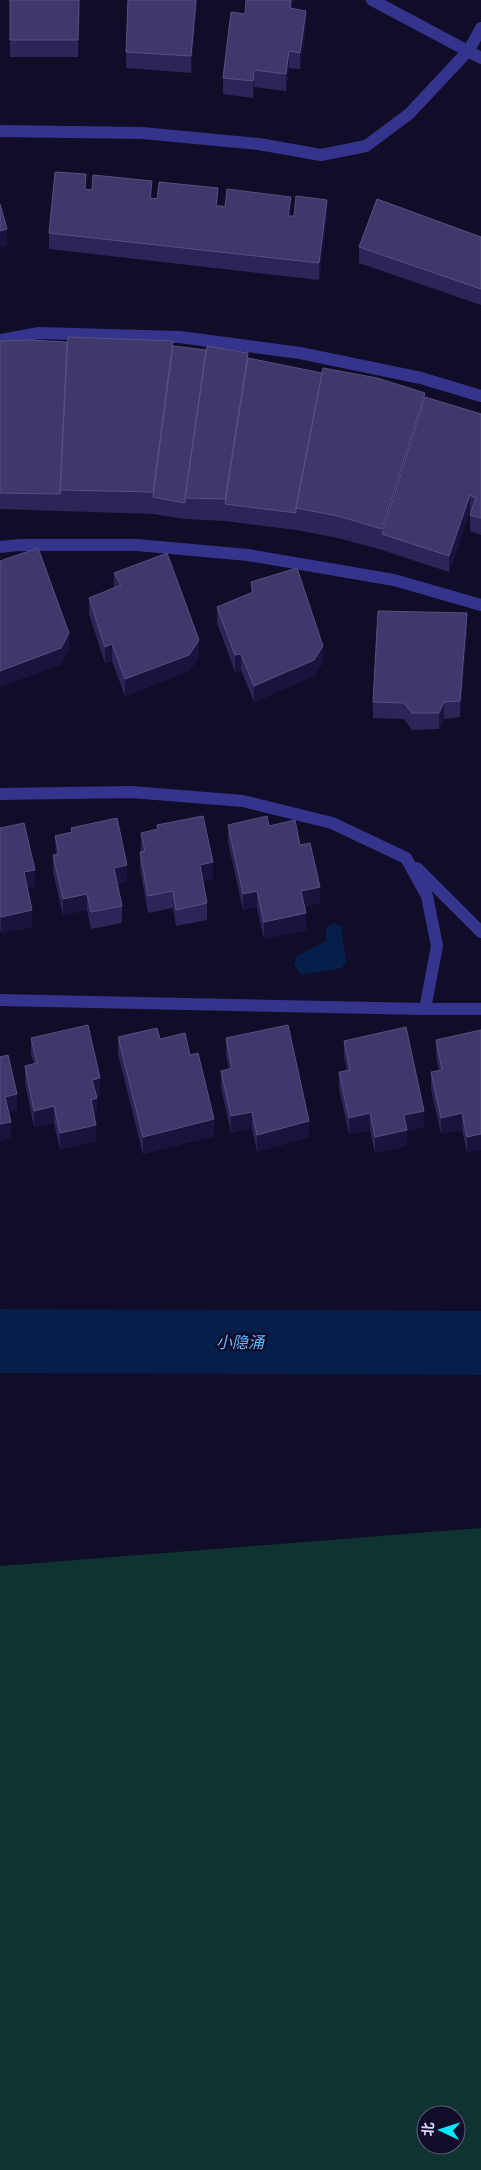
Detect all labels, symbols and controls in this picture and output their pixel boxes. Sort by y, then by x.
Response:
water label: 小隐涌 [216,1334,266,1351]
north arrow [416,2105,466,2155]
text: 北 [420,2122,437,2137]

